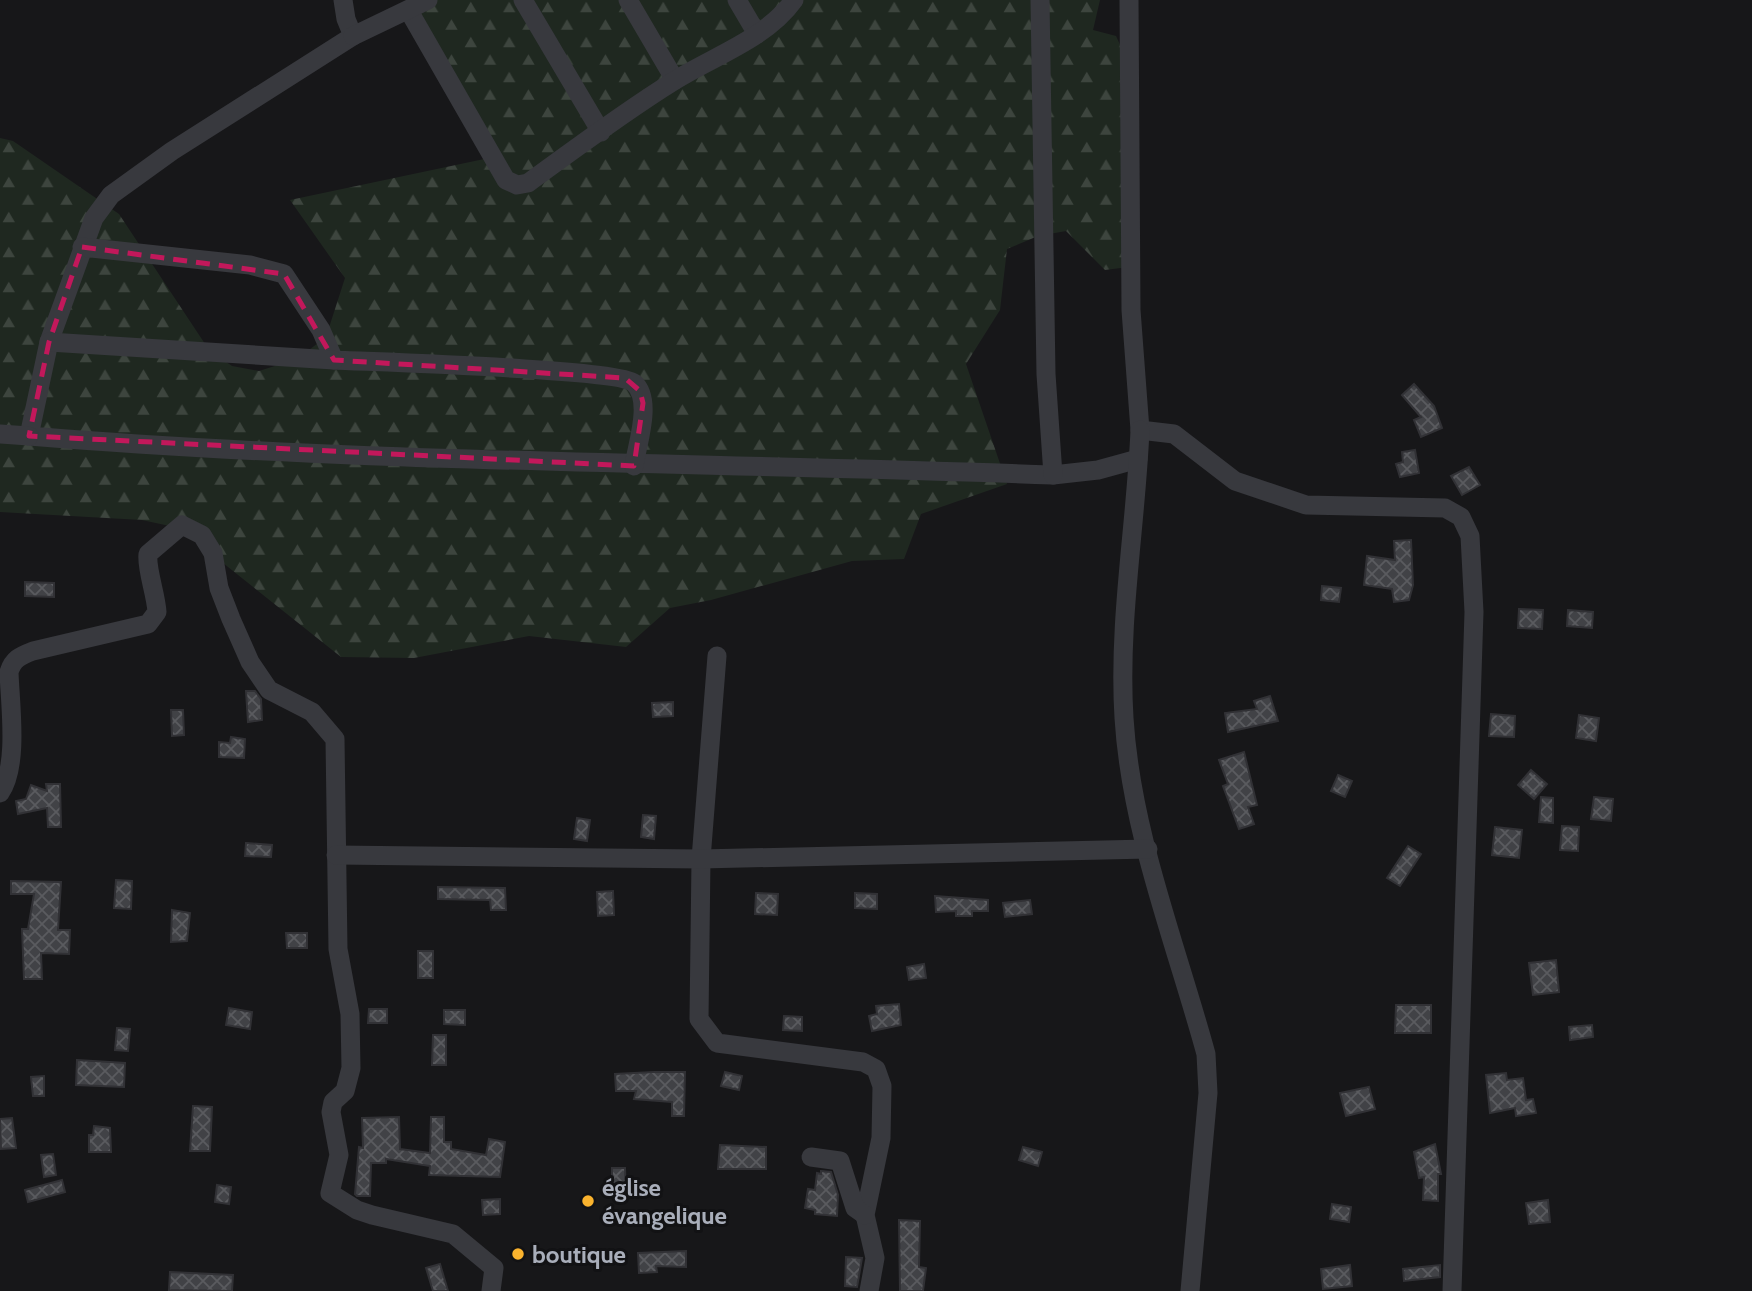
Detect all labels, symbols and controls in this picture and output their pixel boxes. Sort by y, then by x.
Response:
place label: église évangelique [602,1173,727,1230]
marker: église évangelique [580,1193,596,1209]
place label: boutique [532,1240,626,1269]
marker: boutique [510,1246,526,1262]

